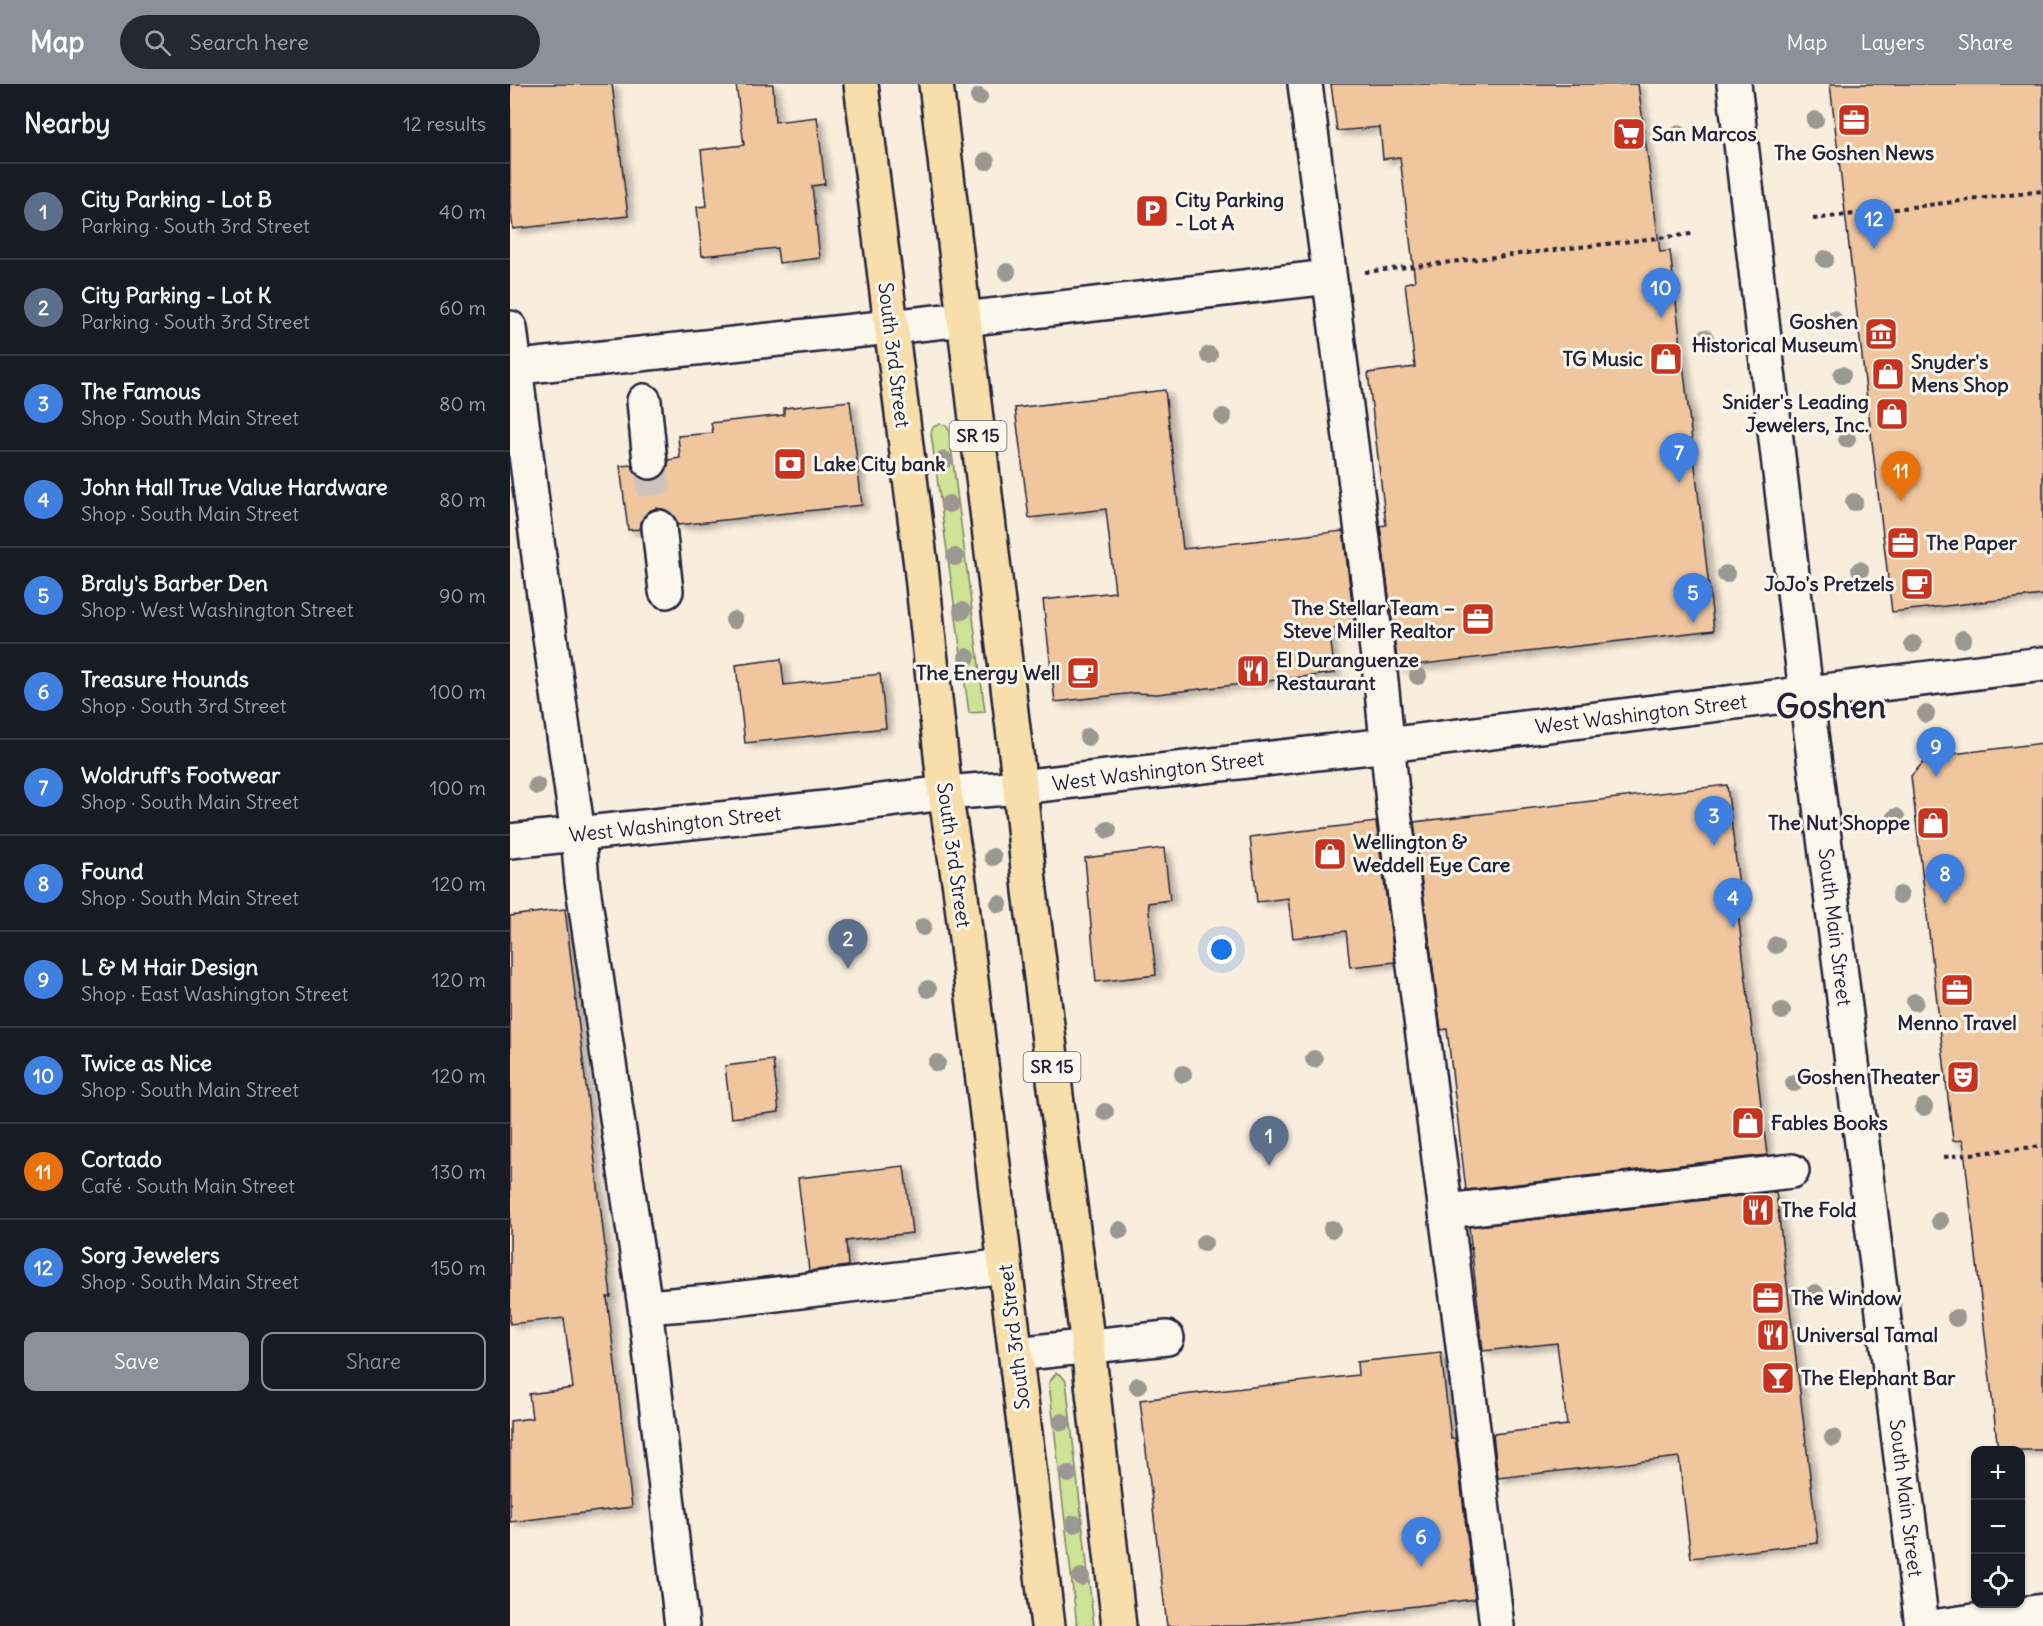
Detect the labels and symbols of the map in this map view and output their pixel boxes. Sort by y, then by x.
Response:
office icon: The Goshen News [1836,102,1872,138]
supermarket icon: San Marcos [1611,116,1647,152]
place label: San Marcos [1652,121,1757,146]
place label: The Goshen News [1774,140,1934,165]
place label: City Parking - Lot A [1175,187,1284,235]
parking icon: City Parking - Lot A [1134,193,1170,229]
pin: 12 [1854,200,1894,249]
pin: 10 [1642,268,1680,318]
street label: South 3rd Street [873,281,916,429]
place label: Goshen Historical Museum [1692,309,1858,357]
museum icon: Goshen Historical Museum [1863,316,1899,352]
shop icon: TG Music [1648,341,1684,377]
place label: TG Music [1562,346,1643,371]
place label: Snyder's Mens Shop [1911,349,2009,397]
shop icon: Snyder's Mens Shop [1870,356,1906,392]
place label: Snider's Leading Jewelers, Inc. [1722,389,1869,437]
shop icon: Snider's Leading Jewelers, Inc. [1874,396,1910,432]
road number: SR 15 [950,421,1006,451]
pin: 7 [1660,434,1698,483]
bank icon: Lake City bank [772,446,808,482]
place label: Lake City bank [813,451,945,476]
pin: 11 [1882,452,1920,501]
office icon: The Paper [1885,525,1921,561]
place label: The Paper [1926,530,2018,555]
cafe icon: JoJo's Pretzels [1899,566,1935,602]
place label: JoJo's Pretzels [1764,571,1894,596]
pin: 5 [1674,574,1712,623]
place label: The Stellar Team – Steve Miller Realtor [1283,595,1456,643]
office icon: The Stellar Team – Steve Miller Realtor [1460,601,1496,637]
place label: El Duranguenze Restaurant [1276,647,1419,695]
restaurant icon: El Duranguenze Restaurant [1235,653,1271,689]
cafe icon: The Energy Well [1065,655,1101,691]
place label: The Energy Well [916,660,1060,685]
district label: Goshen [1776,686,1886,727]
street label: West Washington Street [1534,688,1749,739]
pin: 9 [1916,728,1956,777]
street label: West Washington Street [1051,745,1266,796]
street label: South 3rd Street [932,781,977,929]
pin: 3 [1694,796,1734,846]
street label: West Washington Street [568,800,783,847]
shop icon: The Nut Shoppe [1915,805,1951,841]
place label: The Nut Shoppe [1768,810,1910,835]
place label: Wellington & Weddell Eye Care [1353,829,1510,877]
shop icon: Wellington & Weddell Eye Care [1312,836,1348,872]
street label: South Main Street [1813,847,1858,1008]
pin: 8 [1926,854,1964,904]
pin: 4 [1714,878,1752,928]
pin: 2 [828,920,868,969]
your location [1207,935,1236,964]
office icon: Menno Travel [1939,972,1975,1008]
place label: Menno Travel [1897,1010,2017,1035]
road number: SR 15 [1024,1052,1080,1082]
theatre icon: Goshen Theater [1945,1059,1981,1095]
place label: Goshen Theater [1797,1064,1941,1089]
shop icon: Fables Books [1730,1105,1766,1141]
place label: Fables Books [1771,1110,1888,1135]
pin: 1 [1250,1116,1288,1166]
restaurant icon: The Fold [1740,1192,1776,1228]
place label: The Fold [1781,1197,1857,1222]
street label: South 3rd Street [992,1263,1035,1411]
office icon: The Window [1750,1280,1786,1316]
place label: The Window [1791,1285,1902,1310]
restaurant icon: Universal Tamal [1755,1317,1791,1353]
place label: Universal Tamal [1796,1322,1938,1347]
bar icon: The Elephant Bar [1760,1360,1796,1396]
place label: The Elephant Bar [1801,1365,1956,1390]
street label: South Main Street [1884,1418,1929,1579]
pin: 6 [1402,1518,1440,1567]

